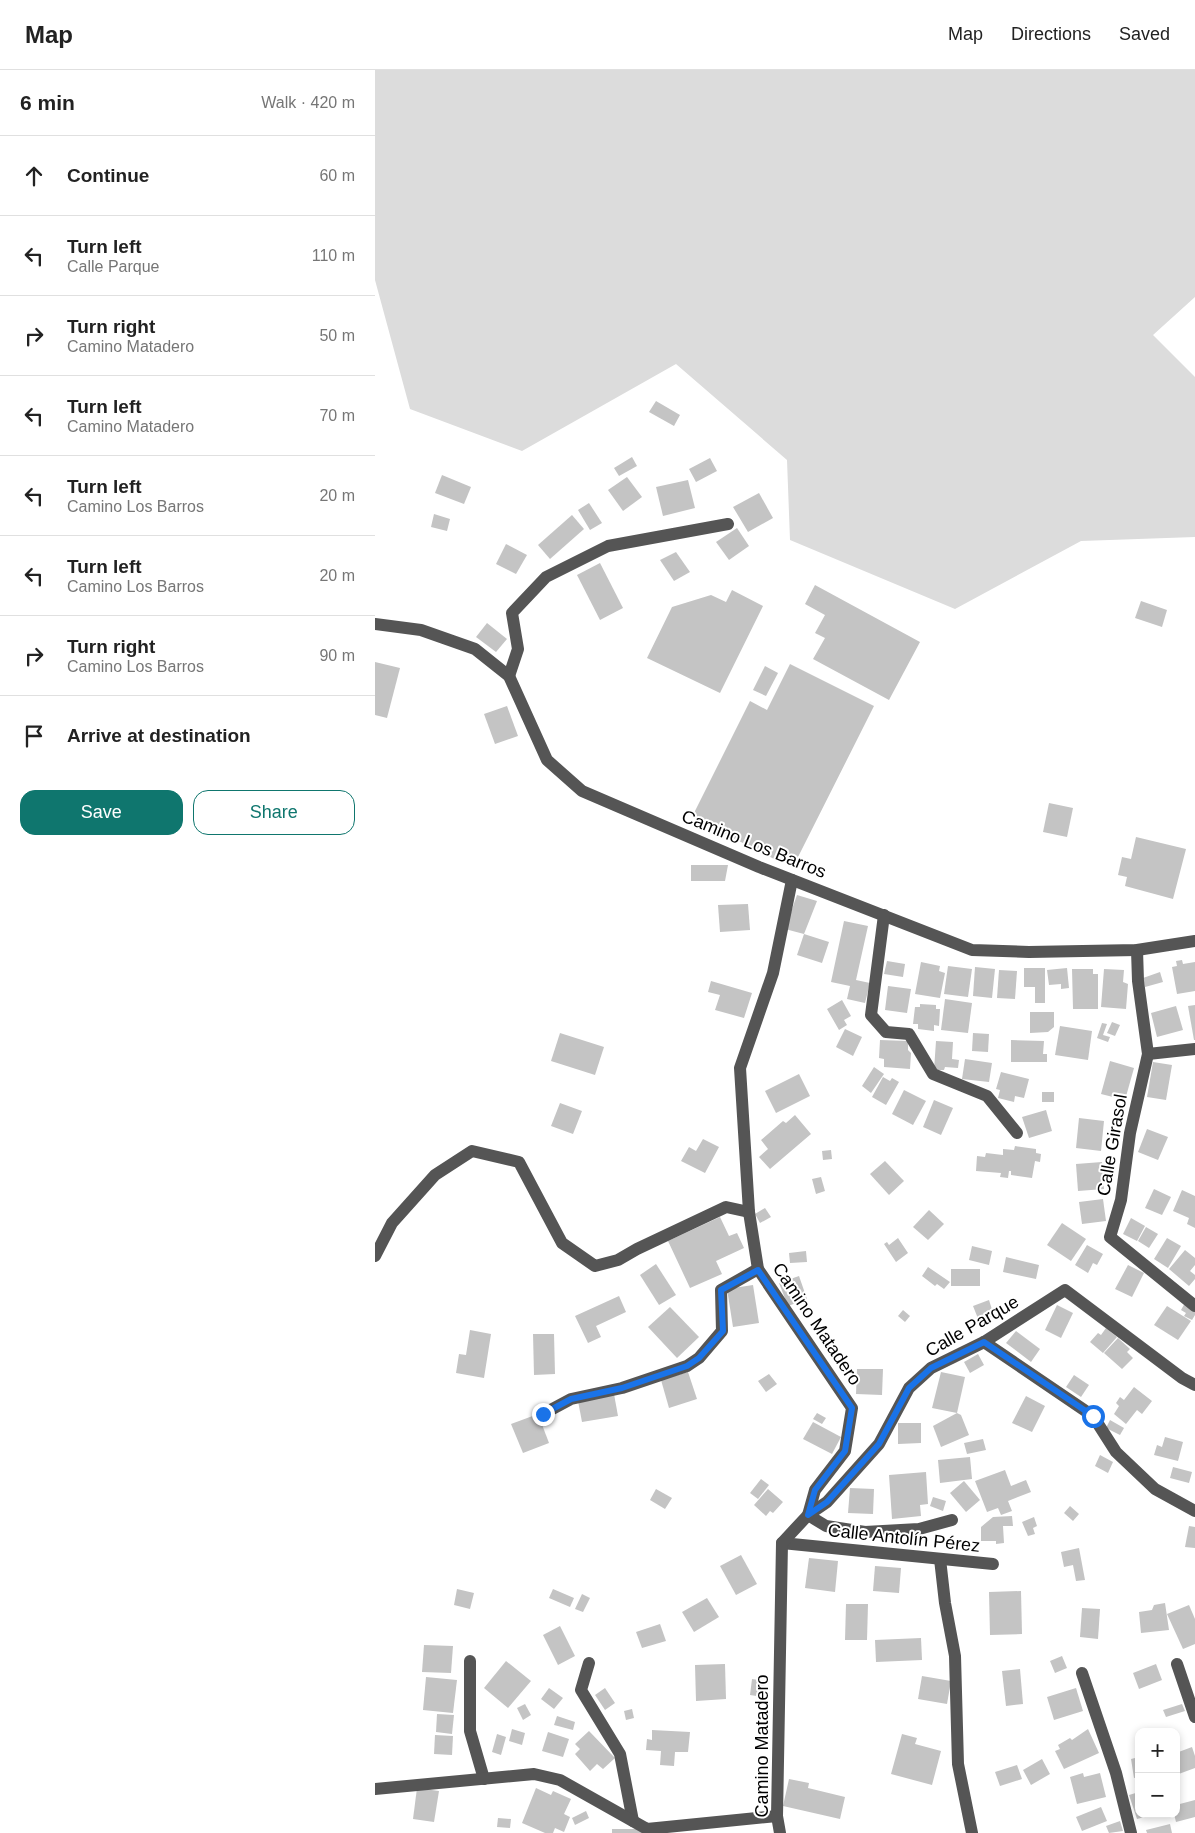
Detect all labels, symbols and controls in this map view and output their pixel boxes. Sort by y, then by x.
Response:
text: Map [25,21,73,48]
text: Map [948,24,983,44]
text: Directions [1011,24,1091,44]
text: Saved [1119,24,1170,44]
text: 6 min [20,91,75,114]
text: Walk · 420 m [261,94,355,111]
icon: ahead [20,162,48,190]
text: Continue [67,165,149,186]
text: 60 m [319,167,355,184]
text: Turn left [67,236,142,257]
icon: left [20,242,48,270]
text: 110 m [312,247,355,264]
text: Calle Parque [67,258,160,275]
text: Turn right [67,316,155,337]
icon: right [20,322,48,350]
text: 50 m [319,327,355,344]
text: Camino Matadero [67,338,194,355]
text: Turn left [67,396,142,417]
icon: left [20,402,48,430]
text: 70 m [319,407,355,424]
text: Camino Matadero [67,418,194,435]
text: Turn left [67,476,142,497]
icon: left [20,482,48,510]
text: 20 m [319,487,355,504]
text: Camino Los Barros [67,498,204,515]
text: Turn left [67,556,142,577]
icon: left [20,562,48,590]
text: 20 m [319,567,355,584]
text: Camino Los Barros [67,578,204,595]
text: Turn right [67,636,155,657]
icon: right [20,642,48,670]
text: 90 m [319,647,355,664]
text: Camino Los Barros [67,658,204,675]
icon: arrive [20,722,48,750]
text: Arrive at destination [67,725,251,746]
button: Save [20,790,183,835]
button: Share [193,790,355,835]
street label: Camino Los Barros [679,806,829,882]
street label: Calle Girasol [1093,1093,1131,1197]
street label: Camino Matadero [769,1259,865,1389]
street label: Calle Parque [922,1291,1022,1361]
route end [532,1403,555,1426]
route start [1082,1405,1105,1428]
street label: Calle Antolín Pérez [827,1520,981,1556]
street label: Camino Matadero [752,1674,772,1818]
map controls [1135,1728,1180,1818]
button: + [1135,1728,1180,1773]
button: − [1135,1773,1180,1818]

